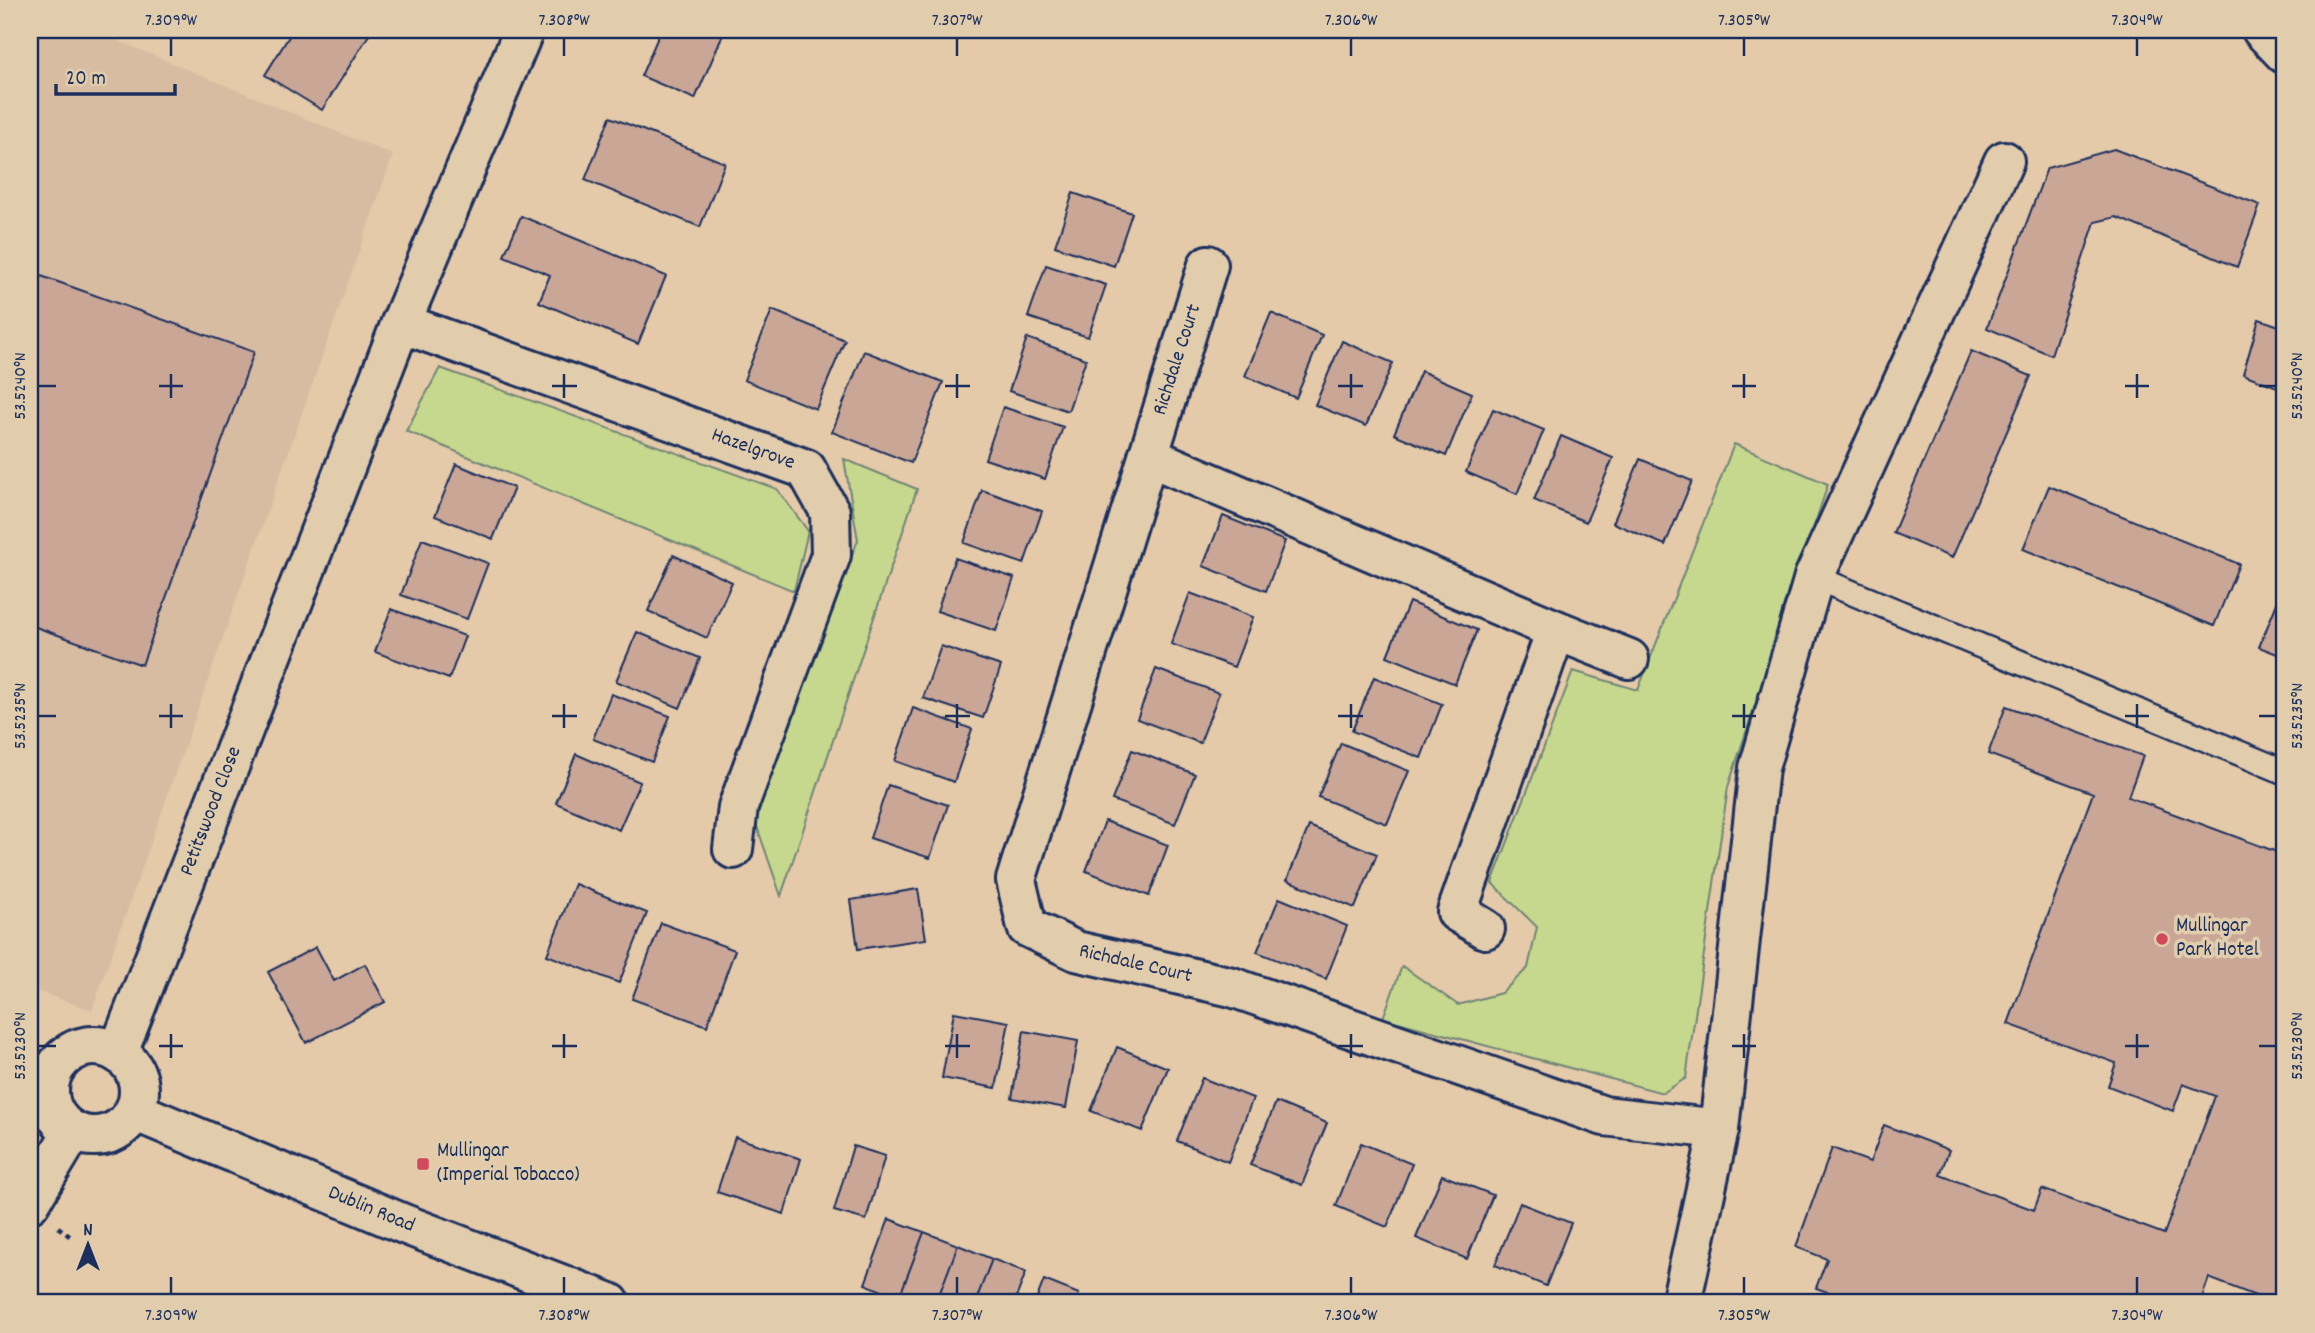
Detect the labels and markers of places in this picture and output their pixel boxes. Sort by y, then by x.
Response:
place label: Mullingar Park Hotel [2176,912,2259,966]
marker: Mullingar Park Hotel [2154,931,2170,947]
place label: Mullingar (Imperial Tobacco) [437,1137,580,1191]
marker: Mullingar (Imperial Tobacco) [415,1156,431,1172]

